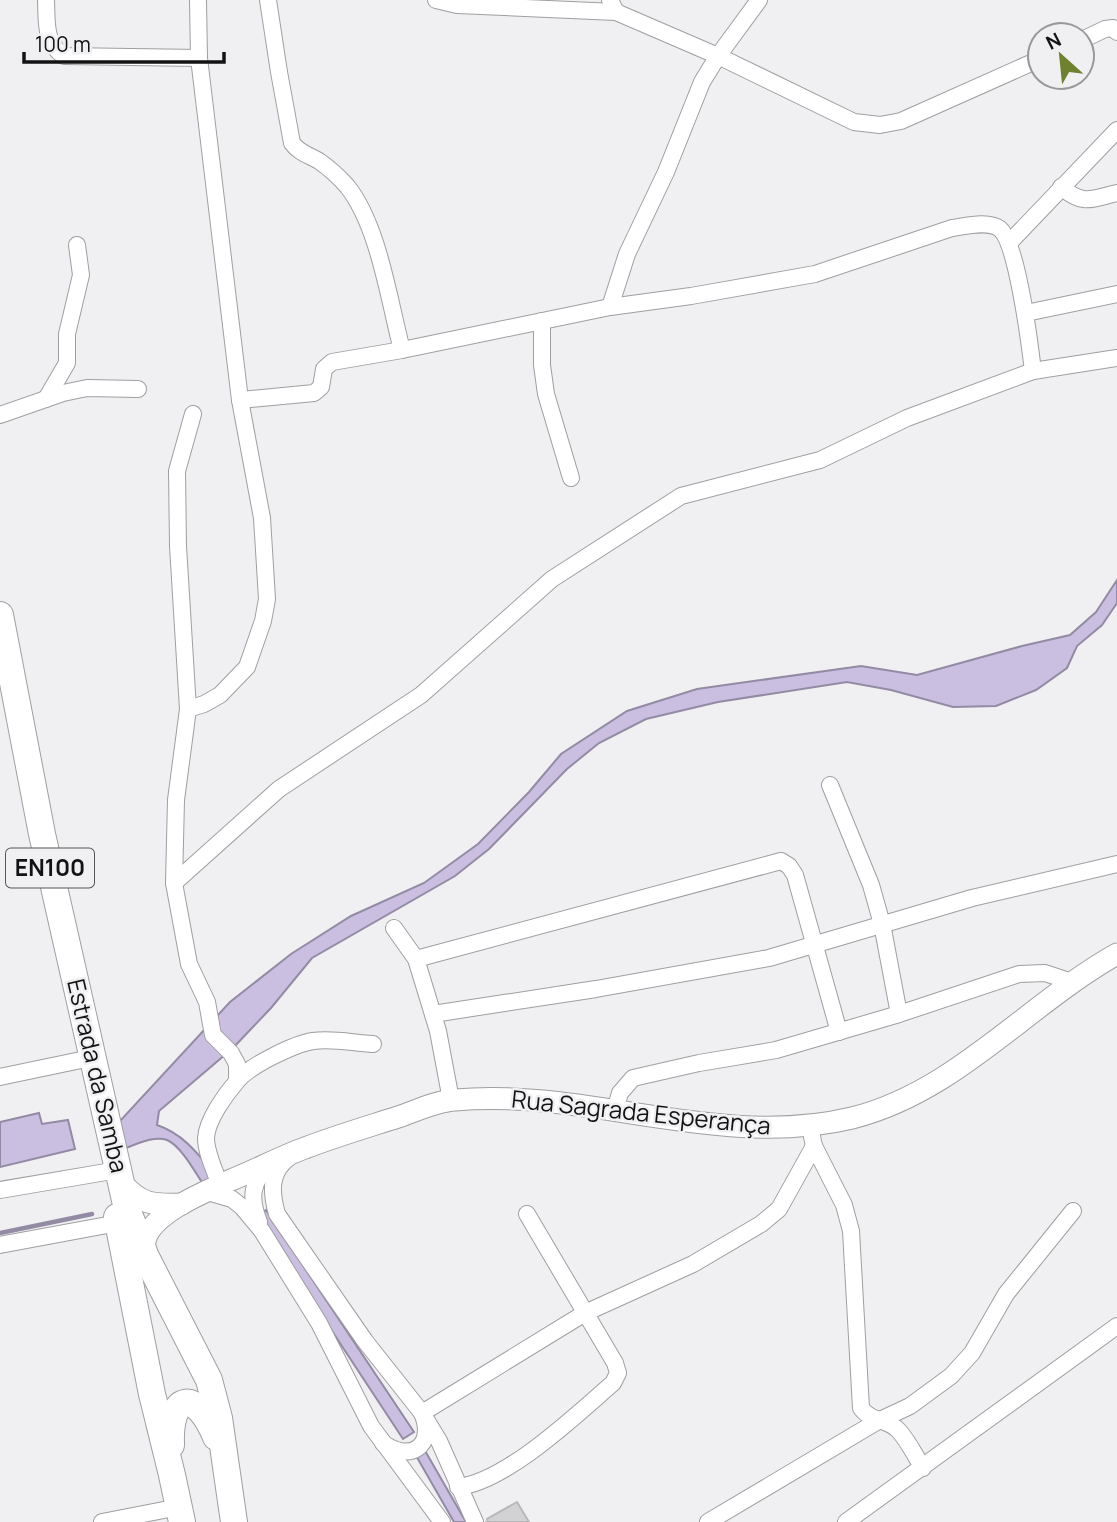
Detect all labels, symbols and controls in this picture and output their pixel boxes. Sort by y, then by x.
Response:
scale bar [24,21,224,65]
north arrow [1026,21,1096,91]
text: N [1041,26,1065,56]
text: 100 m [35,30,91,58]
road number: EN100 [6,848,94,888]
street label: Estrada da Samba [60,975,137,1176]
street label: Rua Sagrada Esperança [510,1081,772,1142]

